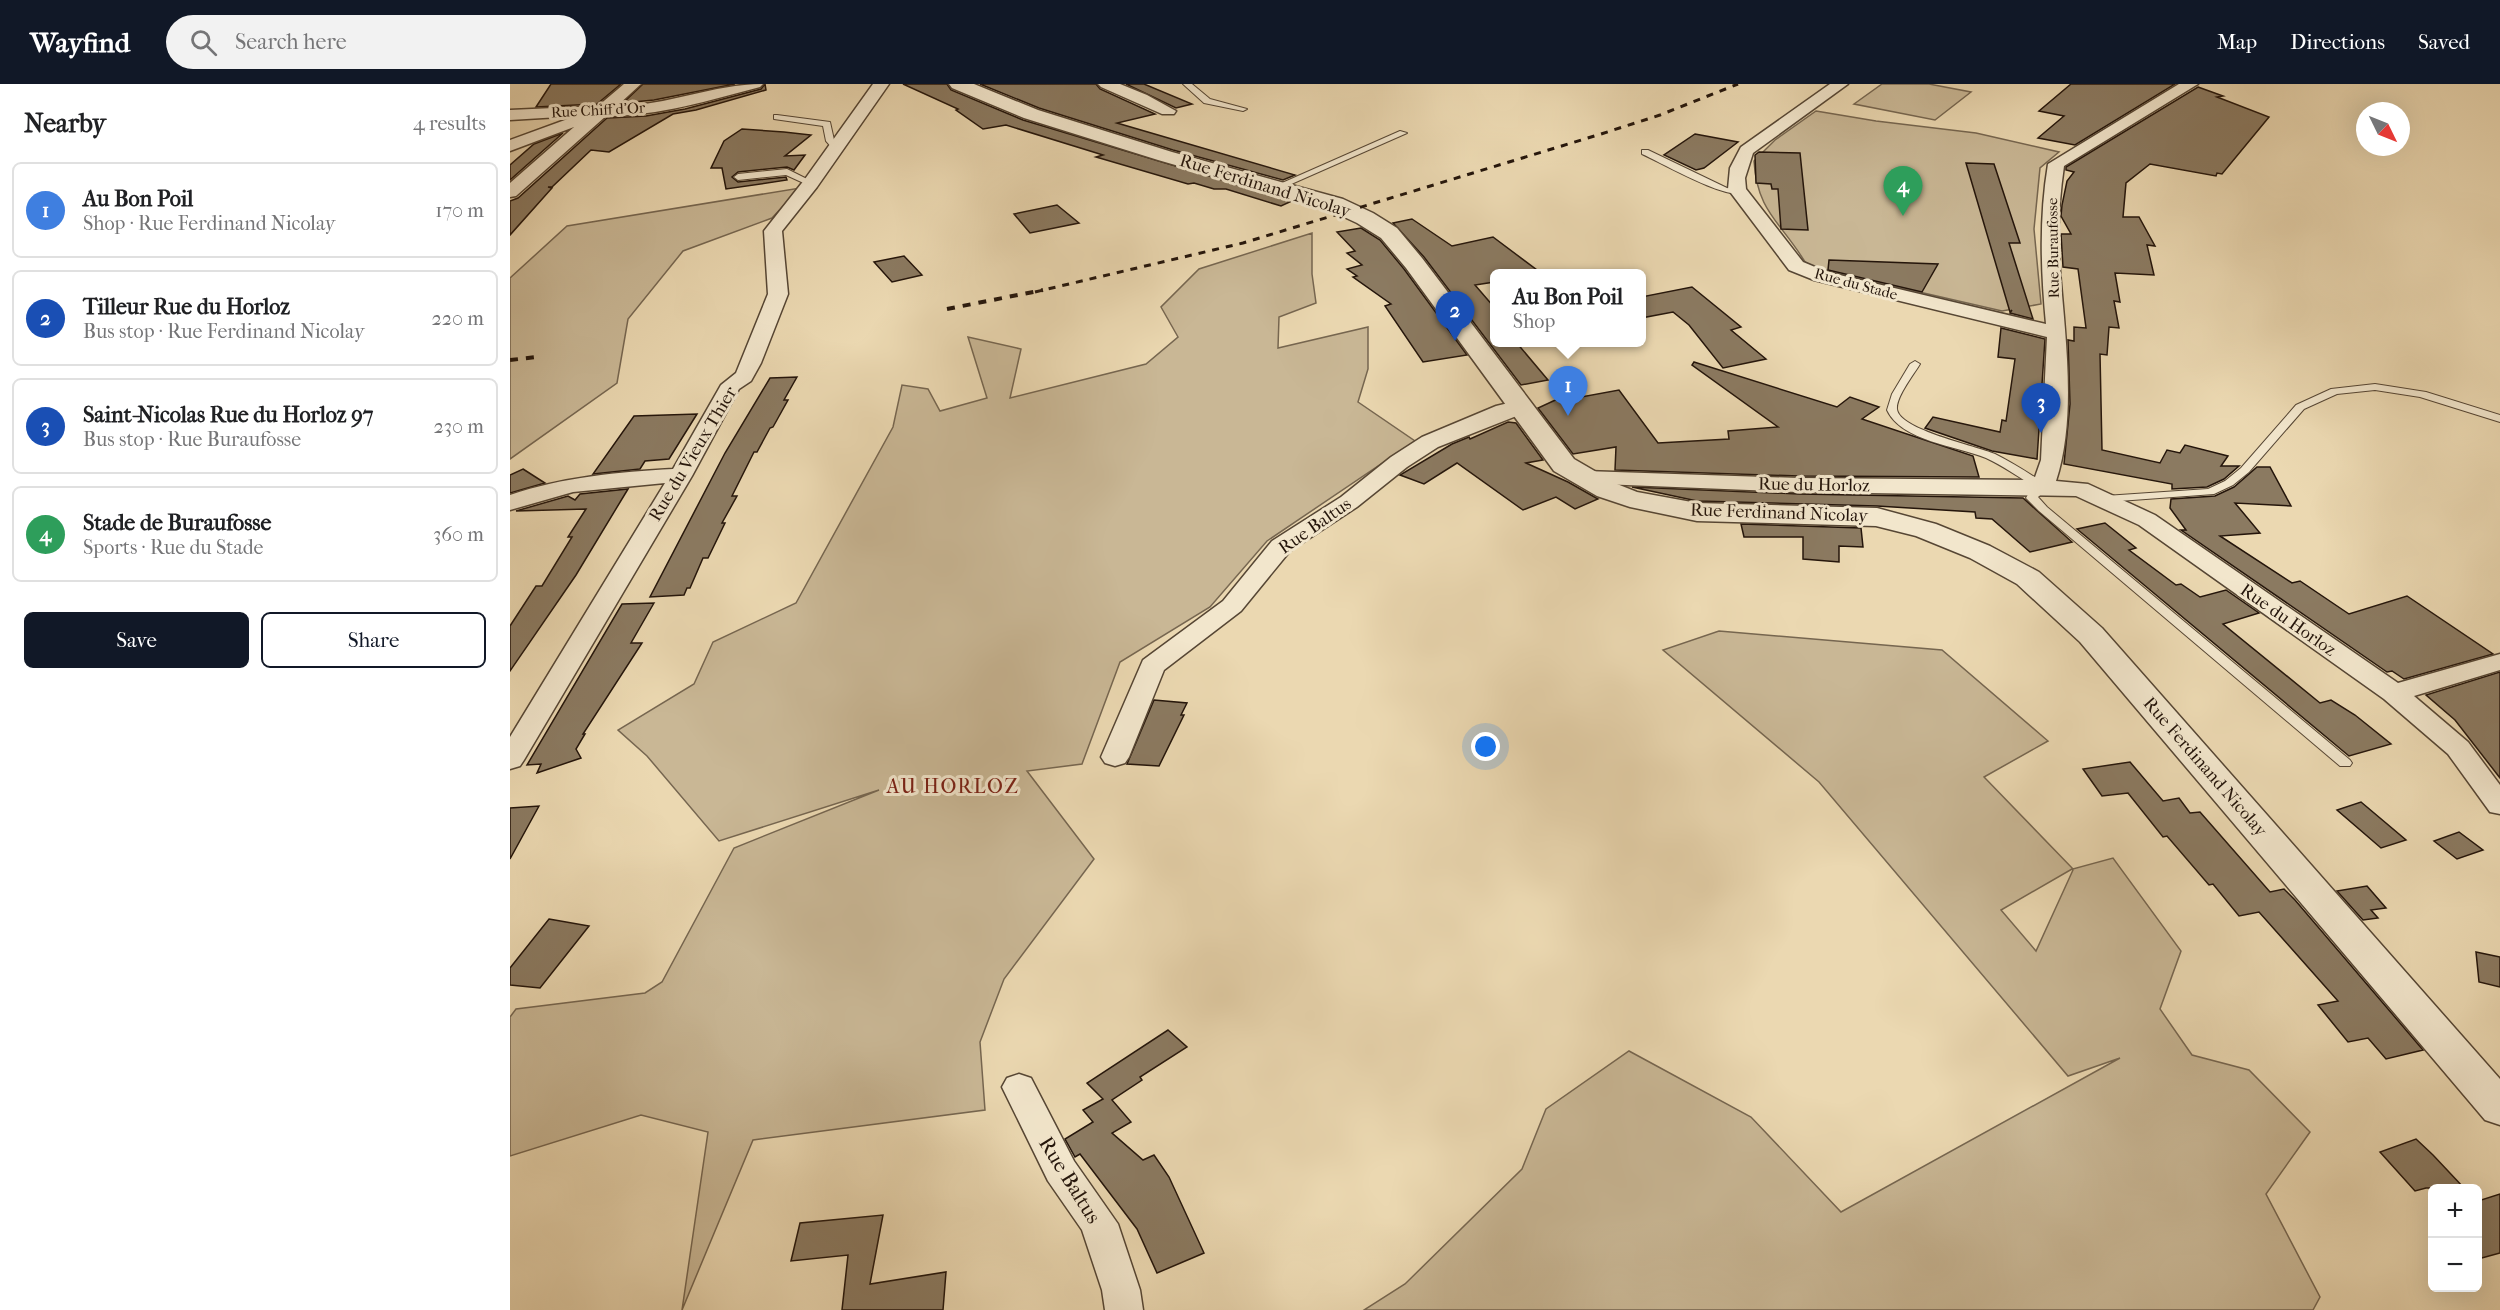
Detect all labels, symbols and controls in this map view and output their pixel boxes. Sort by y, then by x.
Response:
search box [166,15,586,69]
text: Wayfind [30,26,130,59]
icon: search [187,26,220,59]
text: Search here [235,29,347,55]
text: Map [2217,30,2257,54]
text: Directions [2290,30,2385,54]
text: Saved [2418,30,2470,54]
street label: Rue Chiff d'Or [550,99,646,121]
north arrow [2356,102,2410,156]
text: Nearby [24,108,106,139]
text: 4 results [413,112,486,135]
street label: Rue Ferdinand Nicolay [1177,150,1354,222]
pin: 4 [1884,166,1922,216]
text: Au Bon Poil [83,186,193,212]
street label: Rue Buraufosse [2043,197,2063,298]
text: 1 [42,199,49,222]
text: 170 m [435,199,484,222]
text: Shop · Rue Ferdinand Nicolay [83,212,335,235]
street label: Rue du Stade [1813,264,1900,304]
popup [1490,269,1646,347]
text: Au Bon Poil [1513,284,1623,310]
pin: 2 [1436,292,1474,341]
text: Tilleur Rue du Horloz [83,294,290,320]
text: 2 [40,307,51,330]
text: 220 m [431,307,484,330]
text: Shop [1513,310,1555,333]
text: Bus stop · Rue Ferdinand Nicolay [83,320,365,343]
pin: 1 [1548,366,1588,416]
street label: Rue du Vieux Thier [645,383,742,525]
pin: 3 [2022,384,2060,433]
text: Saint-Nicolas Rue du Horloz 97 [83,402,373,428]
text: 3 [41,415,50,438]
text: 230 m [434,415,484,438]
text: Bus stop · Rue Buraufosse [83,428,301,451]
street label: Rue du Horloz [1758,474,1870,496]
street label: Rue Baltus [1275,493,1356,559]
street label: Rue Ferdinand Nicolay [1690,499,1870,527]
text: Stade de Buraufosse [83,510,271,536]
text: 4 [40,523,51,546]
text: 360 m [433,523,484,546]
text: Sports · Rue du Stade [83,536,263,559]
street label: Rue du Horloz [2236,579,2340,661]
button: Save [24,612,249,668]
button: Share [261,612,486,668]
street label: Rue Ferdinand Nicolay [2139,693,2272,842]
your location [1471,732,1500,761]
district label: AU HORLOZ [886,775,1019,798]
street label: Rue Baltus [1034,1132,1106,1228]
map controls [2428,1184,2482,1292]
button: + [2428,1184,2482,1238]
button: − [2428,1238,2482,1292]

